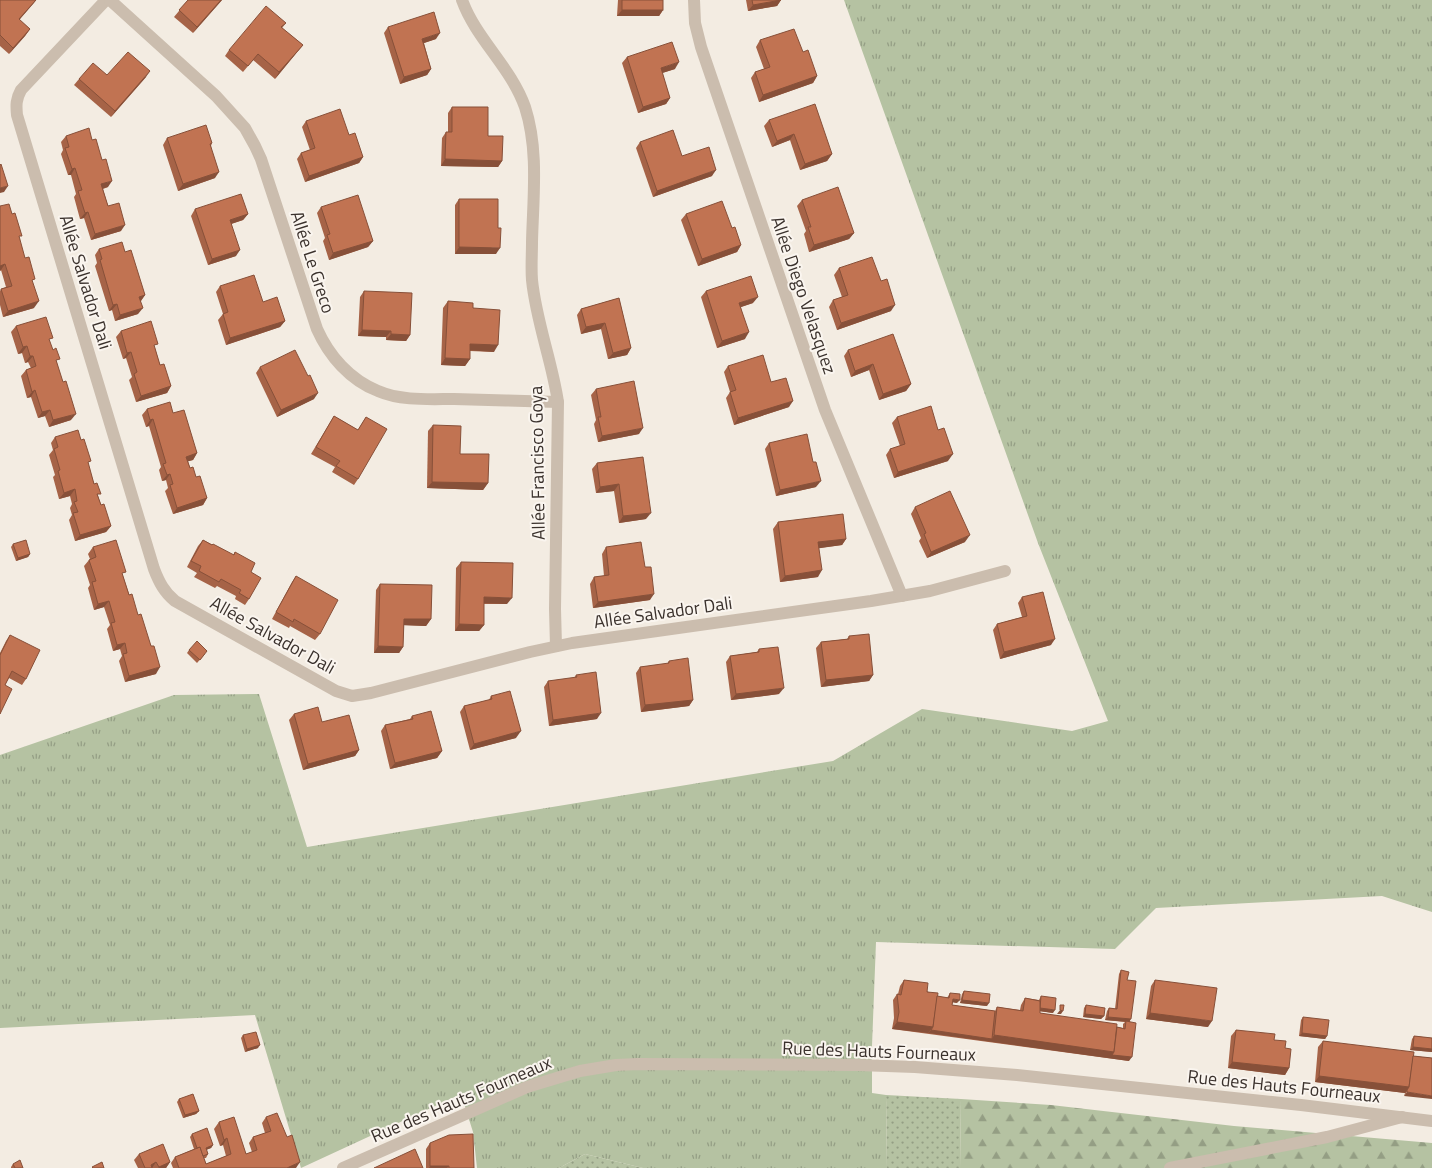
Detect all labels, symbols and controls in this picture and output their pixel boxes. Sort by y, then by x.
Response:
street label: Allée Le Greco [284,207,342,317]
street label: Allée Salvador Dali [53,211,119,353]
street label: Allée Diego Velasquez [764,212,844,378]
street label: Allée Francisco Goya [522,386,552,540]
street label: Allée Salvador Dali [205,589,341,681]
street label: Allée Salvador Dali [592,589,734,635]
street label: Rue des Hauts Fourneaux [782,1034,976,1068]
street label: Rue des Hauts Fourneaux [367,1049,555,1149]
street label: Rue des Hauts Fourneaux [1186,1062,1382,1110]

